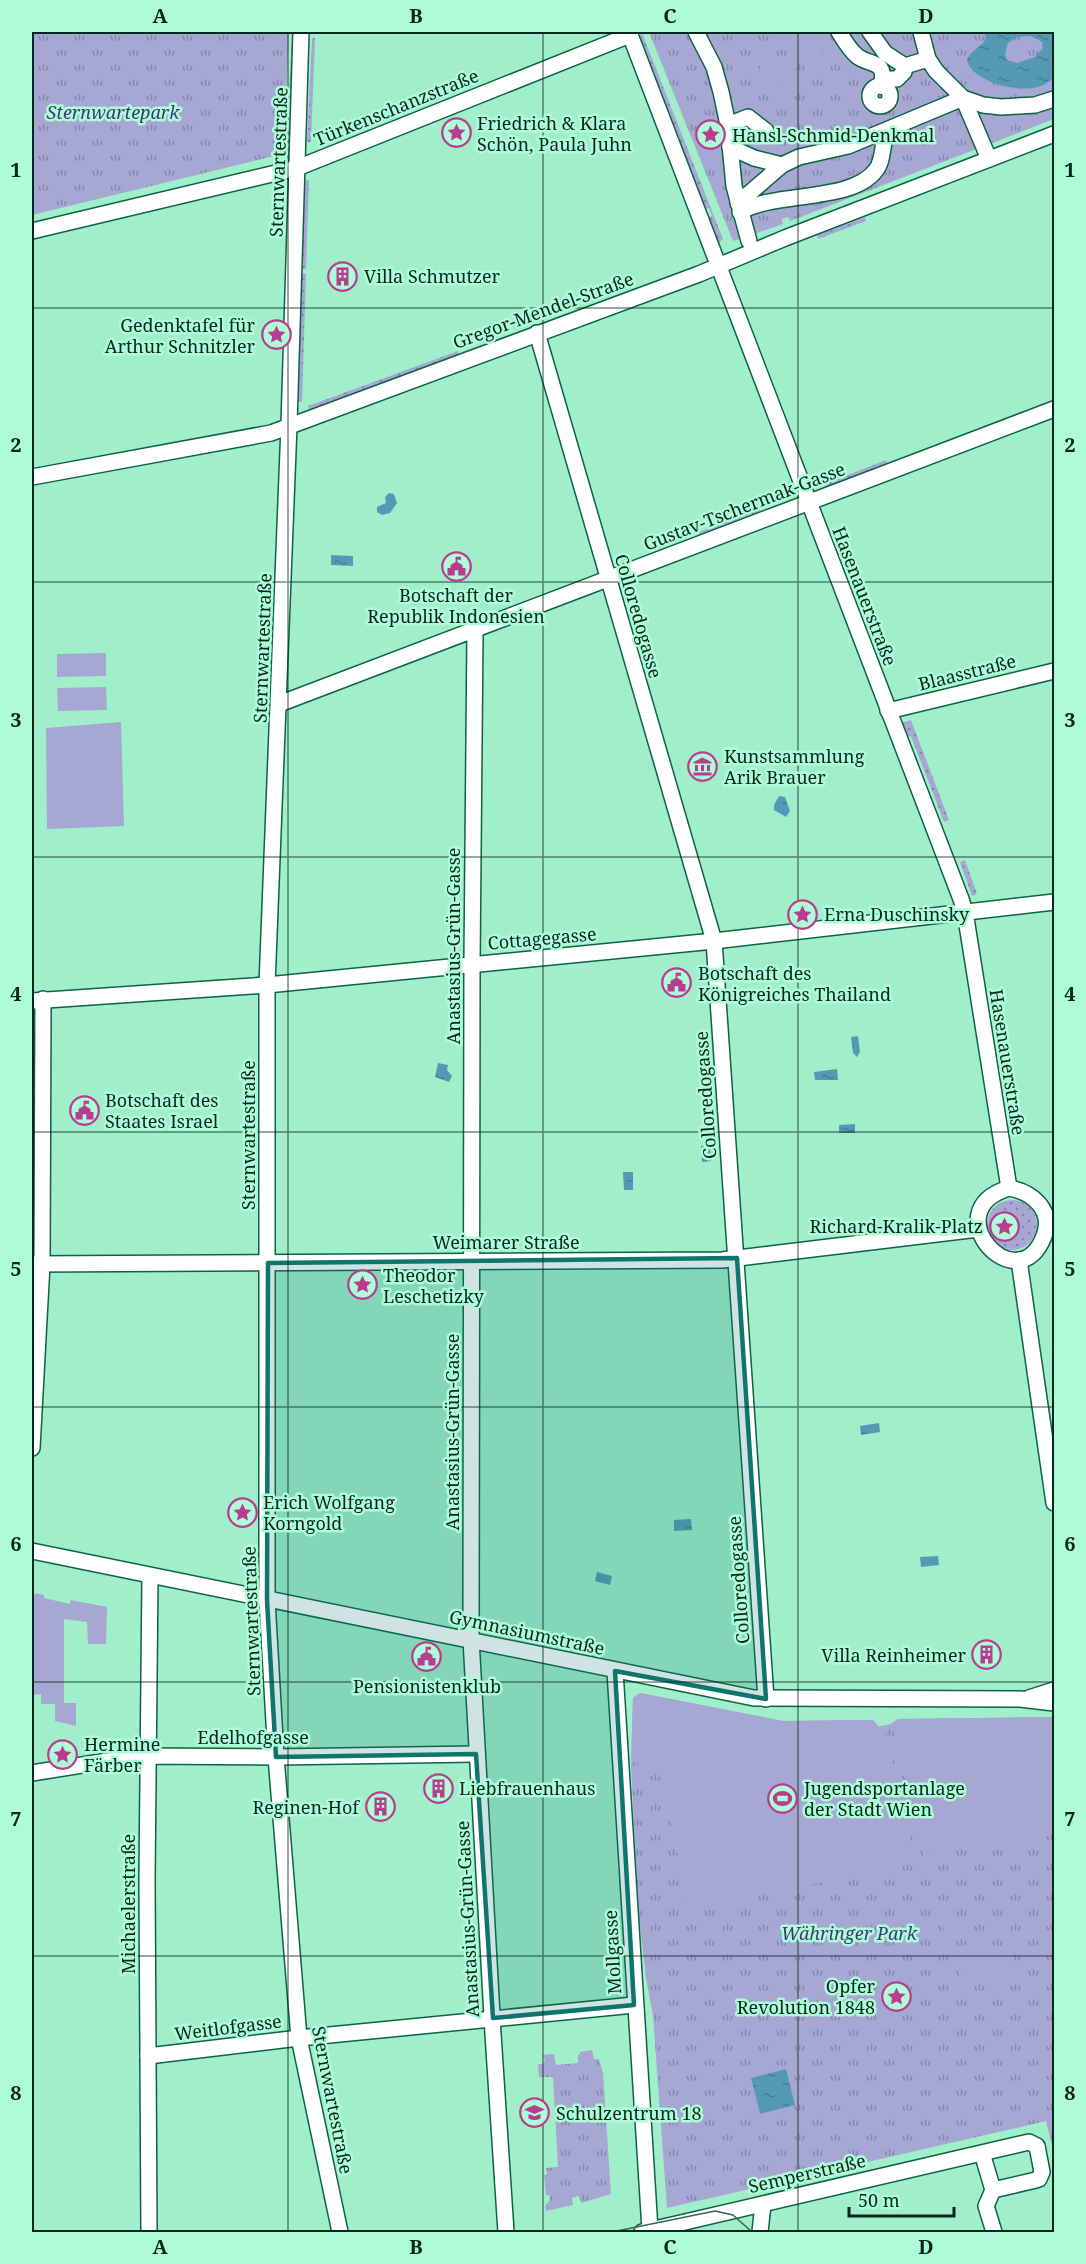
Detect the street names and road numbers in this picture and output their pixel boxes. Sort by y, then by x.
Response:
street label: Türkenschanzstraße [310,63,482,151]
street label: Sternwartestraße [263,87,293,237]
street label: Gregor-Mendel-Straße [449,266,637,354]
street label: Gustav-Tschermak-Gasse [640,456,848,556]
street label: Hasenauerstraße [827,523,903,669]
street label: Colloredogasse [610,551,668,681]
street label: Sternwartestraße [247,573,277,723]
street label: Blaasstraße [916,648,1018,696]
street label: Anastasius-Grün-Gasse [441,848,465,1044]
street label: Cottagegasse [487,921,597,955]
street label: Hasenauerstraße [985,987,1031,1137]
street label: Colloredogasse [689,1030,721,1160]
street label: Sternwartestraße [236,1060,260,1210]
street label: Weimarer Straße [432,1230,580,1254]
street label: Anastasius-Grün-Gasse [440,1334,464,1530]
street label: Colloredogasse [722,1515,754,1645]
street label: Sternwartestraße [236,1546,266,1696]
street label: Gymnasiumstraße [447,1604,607,1660]
street label: Edelhofgasse [197,1725,309,1749]
street label: Anastasius-Grün-Gasse [450,1820,484,2018]
street label: Michaelerstraße [116,1834,140,1974]
street label: Mollgasse [598,1909,626,1995]
street label: Weitlofgasse [173,2009,283,2045]
street label: Sternwartestraße [307,2024,359,2176]
street label: Semperstraße [746,2148,868,2198]

